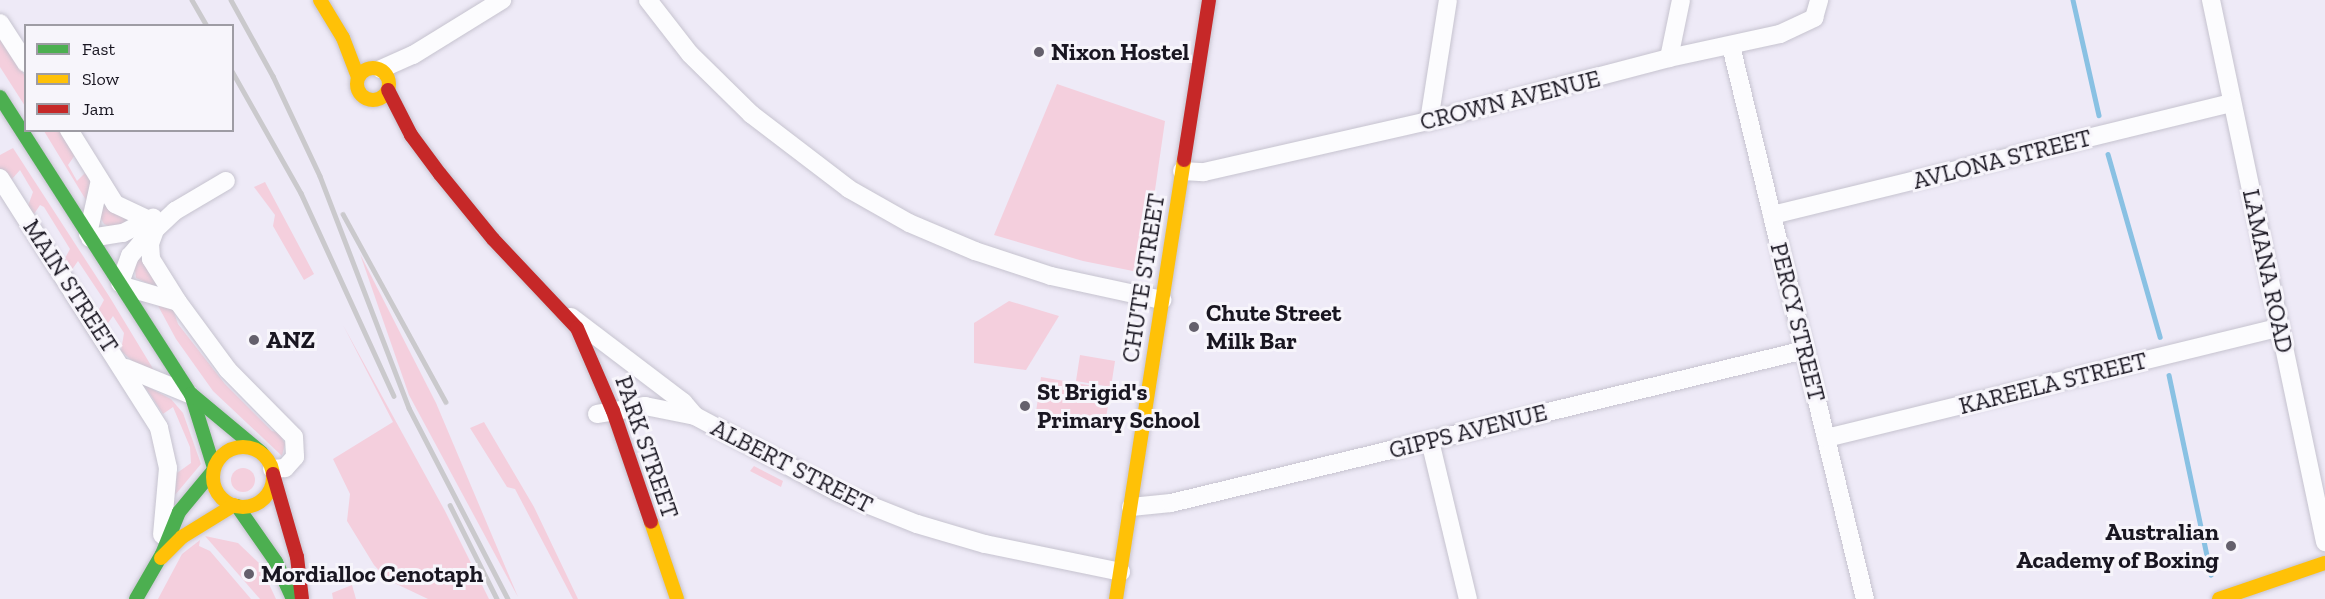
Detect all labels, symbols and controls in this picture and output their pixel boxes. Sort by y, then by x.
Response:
legend [24,24,234,132]
text: Fast [82,38,115,60]
place label: Nixon Hostel [1051,38,1189,66]
marker: Nixon Hostel [1032,45,1046,59]
street label: CROWN AVENUE [1417,64,1603,136]
text: Slow [82,68,119,90]
text: Jam [82,98,114,120]
street label: AVLONA STREET [1909,123,2095,195]
street label: LAMANA ROAD [2237,186,2299,356]
street label: CHUTE STREET [1115,191,1171,365]
street label: MAIN STREET [17,214,125,358]
street label: PERCY STREET [1764,239,1832,405]
place label: Chute Street Milk Bar [1206,299,1341,355]
marker: Chute Street Milk Bar [1187,320,1201,334]
place label: ANZ [266,326,315,354]
marker: ANZ [247,333,261,347]
street label: KAREELA STREET [1956,346,2150,420]
street label: PARK STREET [609,372,685,522]
place label: St Brigid's Primary School [1037,378,1201,434]
street label: GIPPS AVENUE [1386,397,1550,465]
marker: St Brigid's Primary School [1018,399,1032,413]
street label: ALBERT STREET [706,413,878,519]
place label: Australian Academy of Boxing [2016,518,2219,574]
marker: Australian Academy of Boxing [2224,539,2238,553]
place label: Mordialloc Cenotaph [261,560,483,588]
marker: Mordialloc Cenotaph [242,567,256,581]

